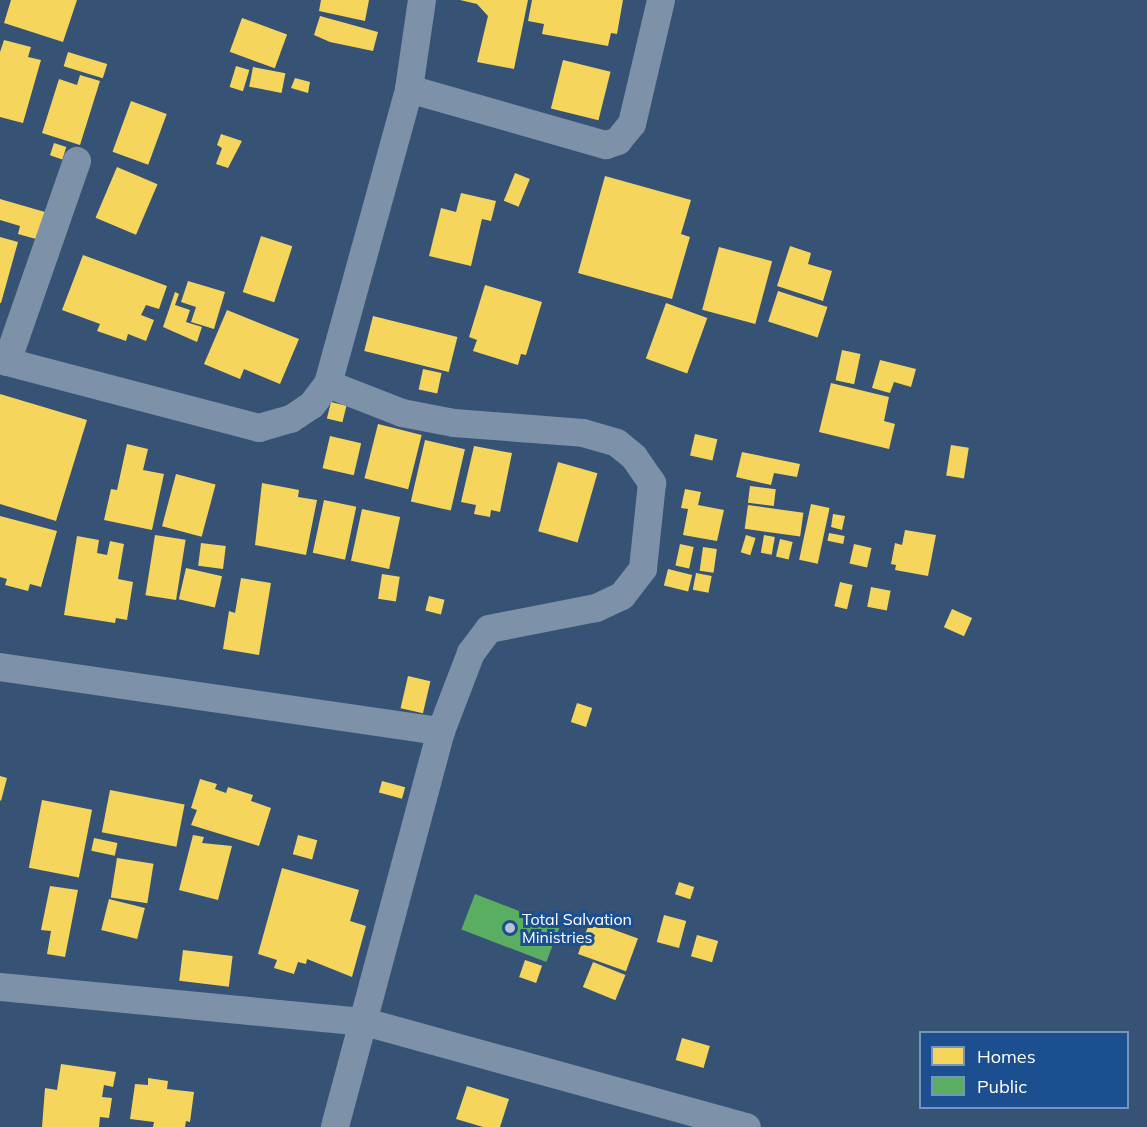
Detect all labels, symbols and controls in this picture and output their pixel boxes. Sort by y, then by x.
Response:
place label: Total Salvation Ministries [522,909,632,947]
marker: Total Salvation Ministries [503,921,517,935]
legend [919,1031,1129,1109]
text: Homes [977,1045,1036,1068]
text: Public [977,1075,1027,1098]

